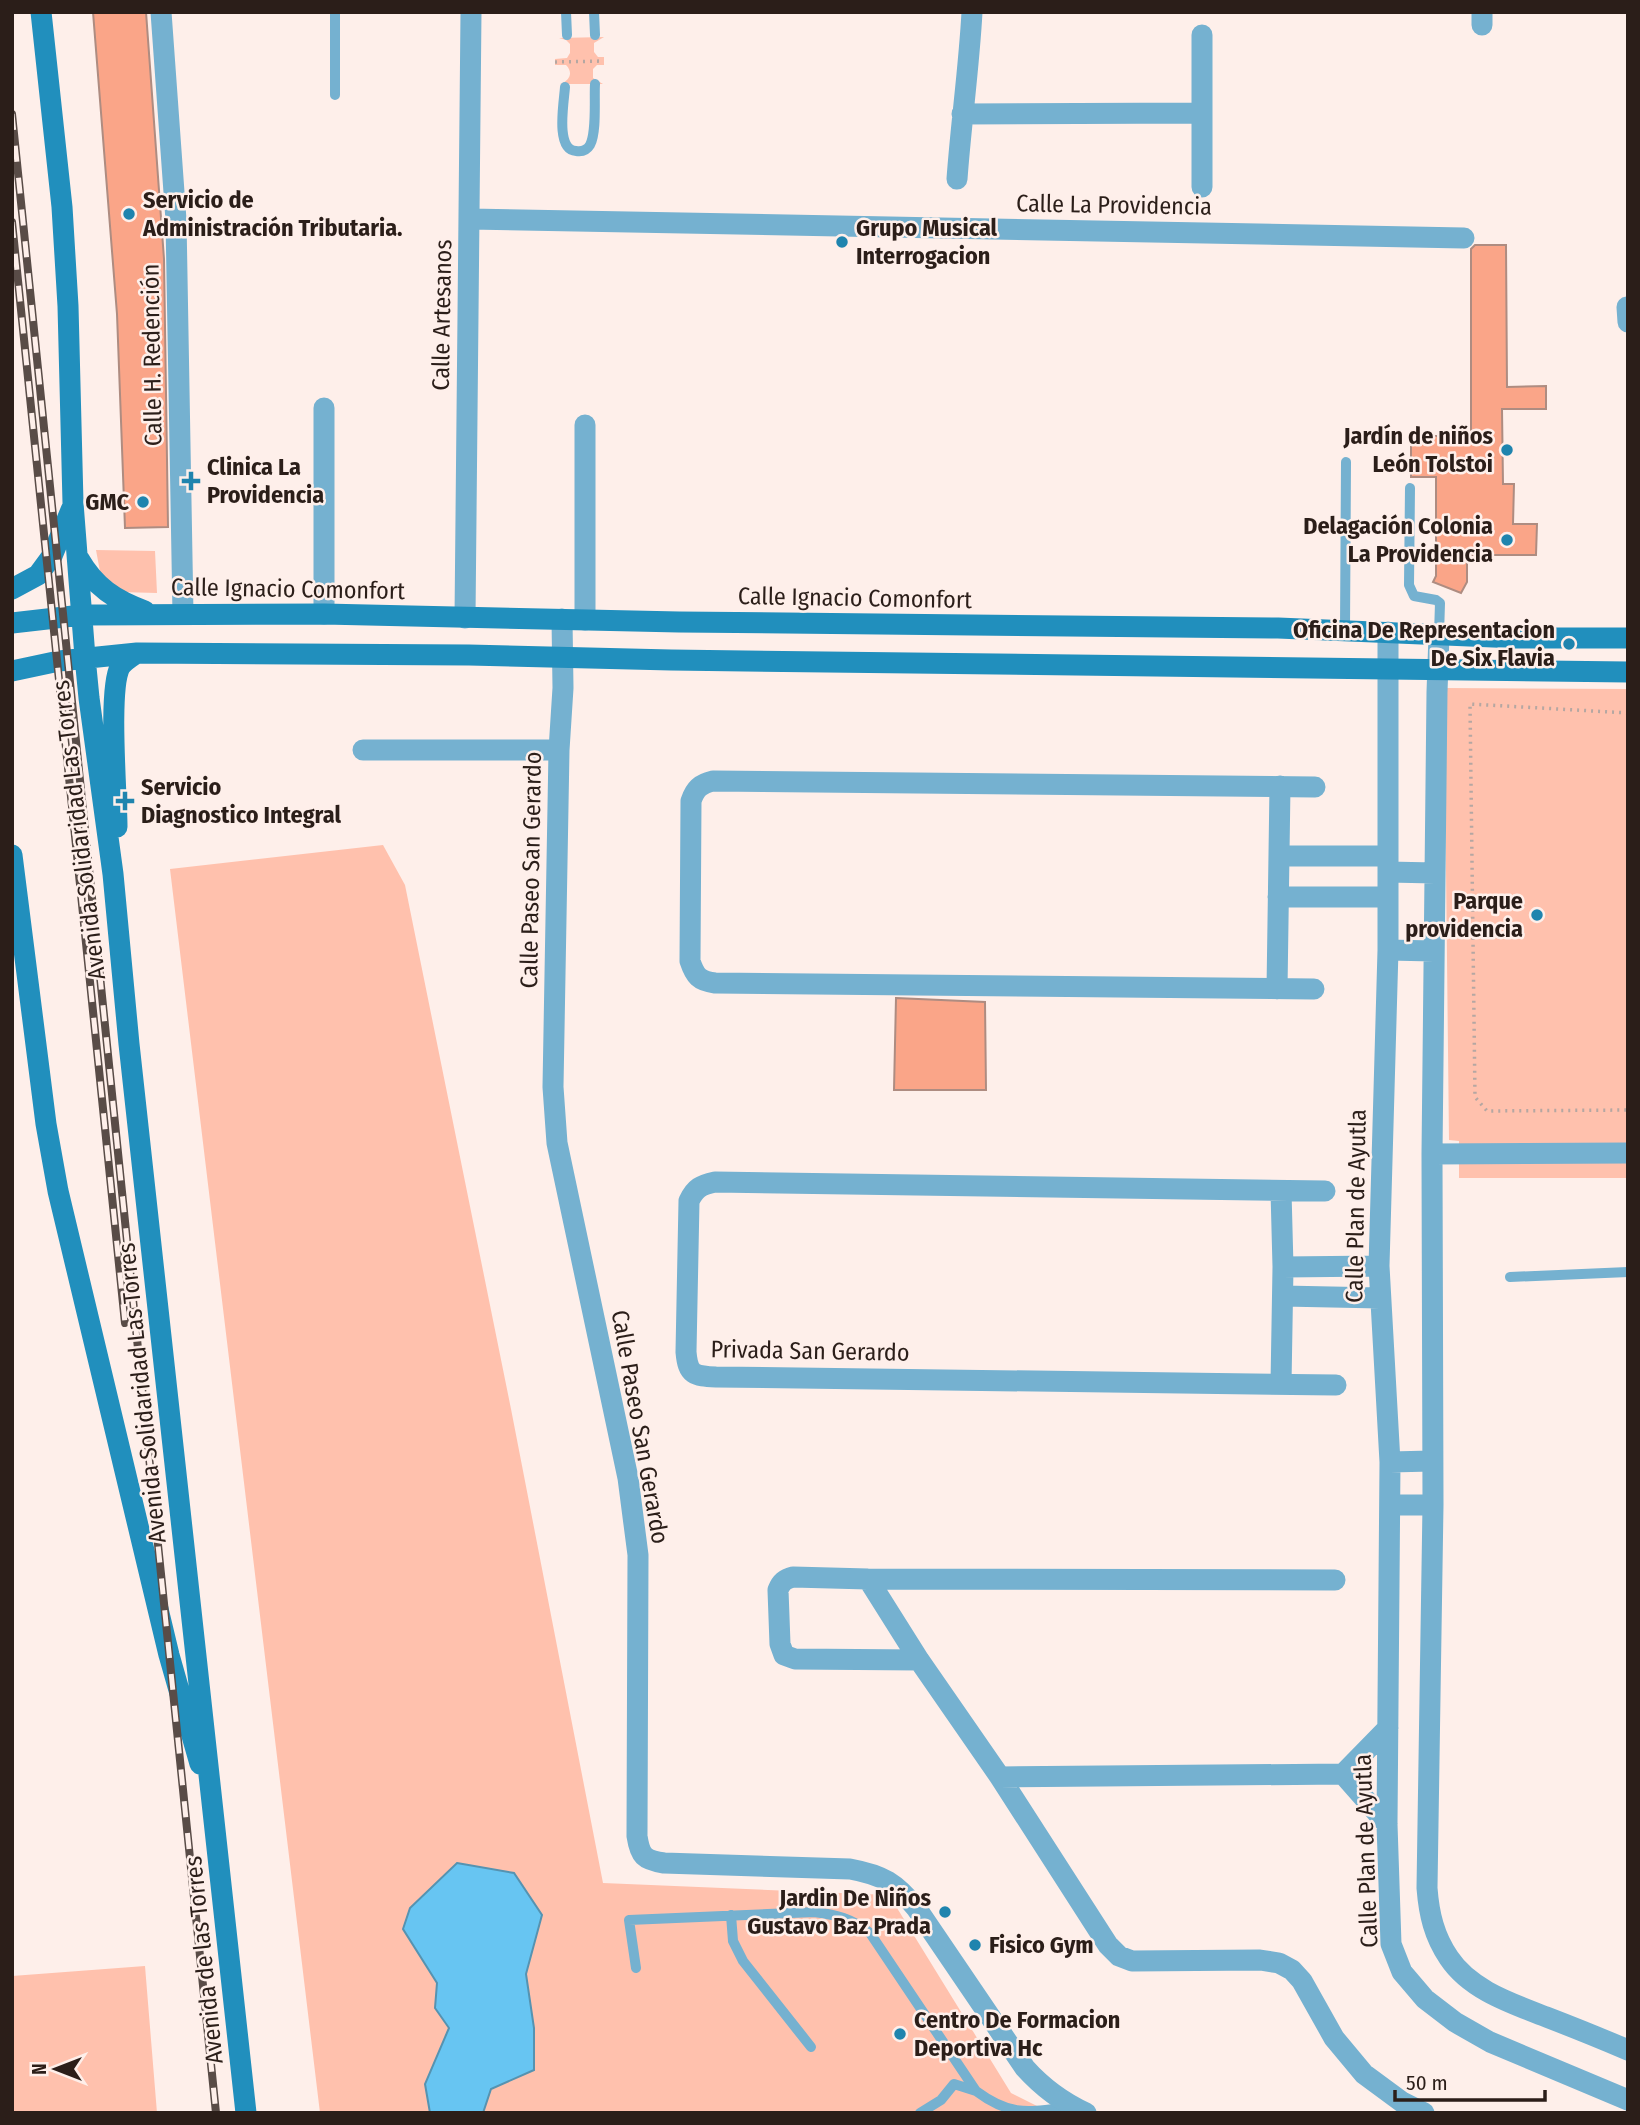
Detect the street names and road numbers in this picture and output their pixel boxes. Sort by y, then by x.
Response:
street label: Calle La Providencia [1016,189,1212,221]
street label: Calle Artesanos [427,239,457,391]
street label: Calle H. Redención [136,264,168,446]
street label: Calle Ignacio Comonfort [171,573,405,605]
street label: Calle Ignacio Comonfort [738,582,972,614]
street label: Avenida Solidaridad Las Torres [47,679,111,981]
street label: Calle Paseo San Gerardo [515,751,547,989]
street label: Calle Plan de Ayutla [1340,1109,1372,1303]
street label: Avenida Solidaridad Las Torres [112,1242,172,1544]
street label: Calle Paseo San Gerardo [606,1308,674,1546]
street label: Privada San Gerardo [710,1335,910,1367]
street label: Calle Plan de Ayutla [1349,1754,1383,1948]
street label: Avenida de las Torres [179,1855,229,2065]

